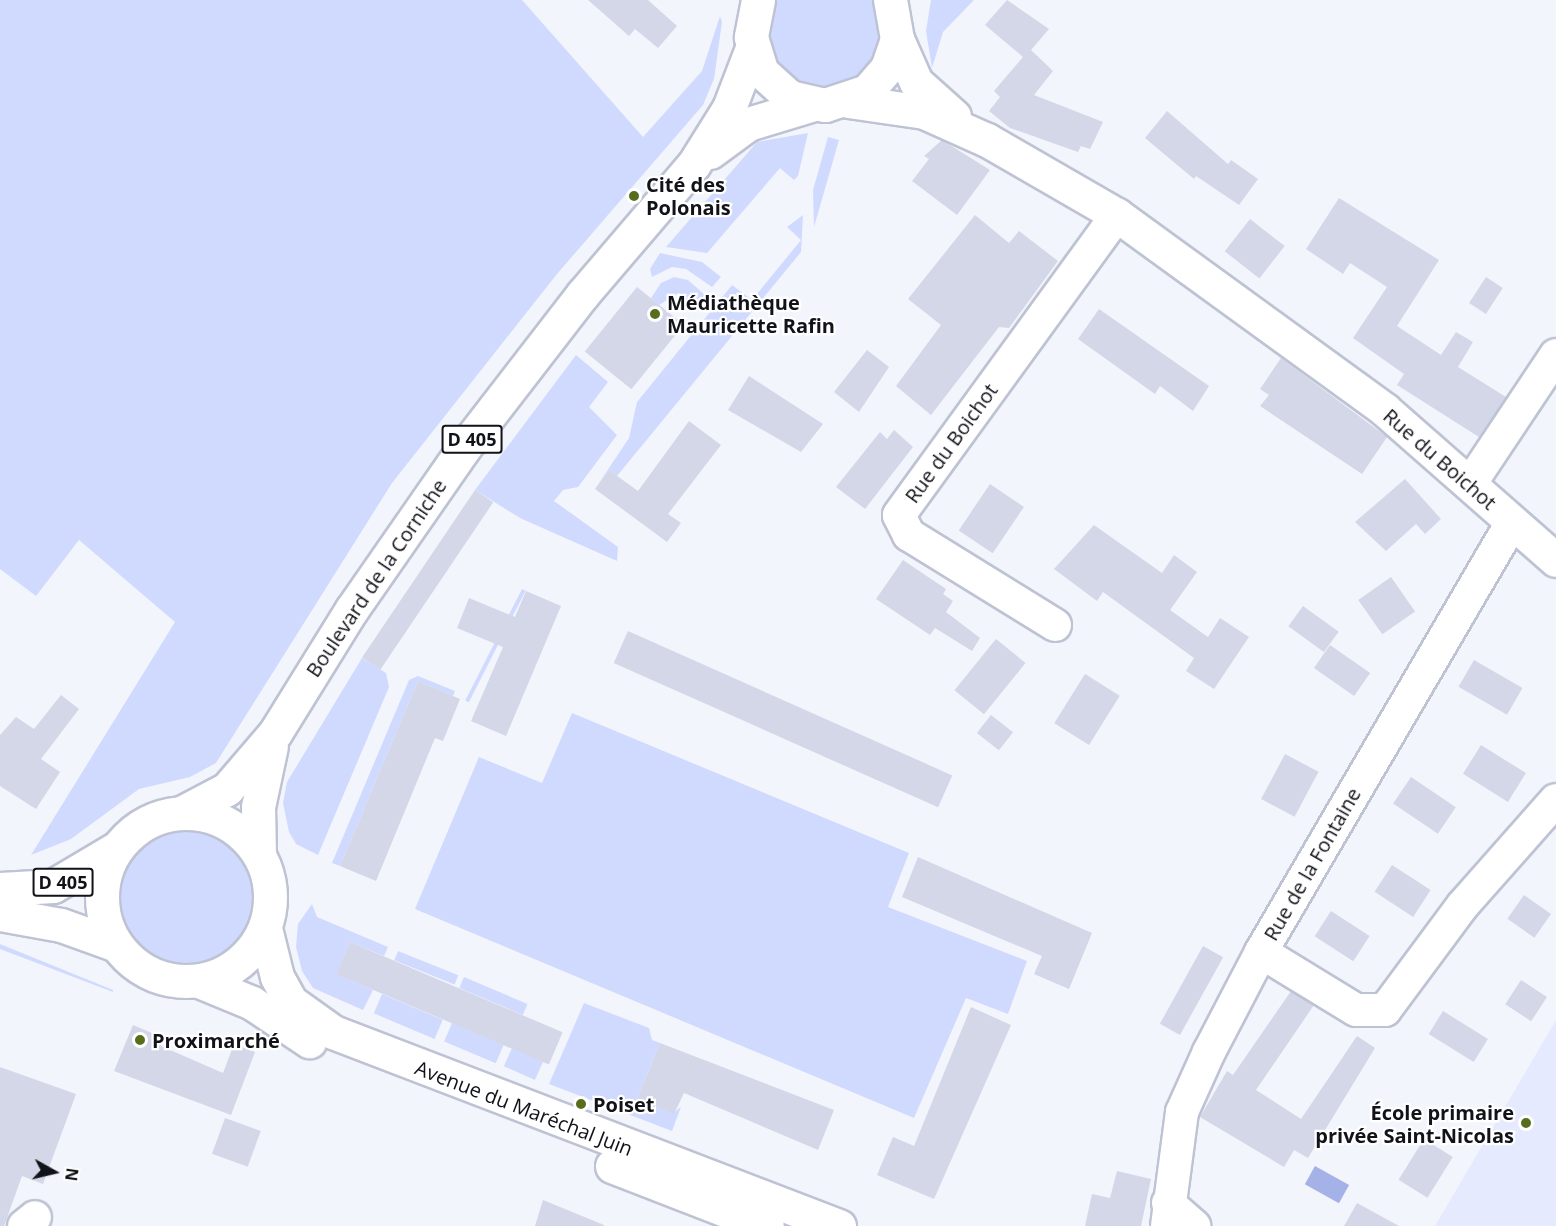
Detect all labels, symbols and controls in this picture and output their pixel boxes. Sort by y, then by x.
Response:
place label: Cité des Polonais [646,172,731,219]
marker: Cité des Polonais [627,189,641,203]
place label: Médiathèque Mauricette Rafin [667,290,835,337]
marker: Médiathèque Mauricette Rafin [648,307,662,321]
street label: Rue du Boichot [900,379,1002,507]
street label: Rue du Boichot [1379,403,1501,515]
road number: D 405 [440,424,504,454]
street label: Boulevard de la Corniche [301,475,451,681]
street label: Rue de la Fontaine [1258,783,1366,945]
road number: D 405 [32,867,94,897]
place label: Proximarché [152,1028,280,1052]
marker: Proximarché [133,1033,147,1047]
street label: Avenue du Maréchal Juin [412,1055,636,1161]
place label: Poiset [593,1092,654,1116]
marker: Poiset [574,1097,588,1111]
place label: École primaire privée Saint-Nicolas [1315,1100,1514,1147]
marker: École primaire privée Saint-Nicolas [1519,1116,1533,1130]
north arrow [24,1142,84,1202]
text: N [60,1167,84,1182]

